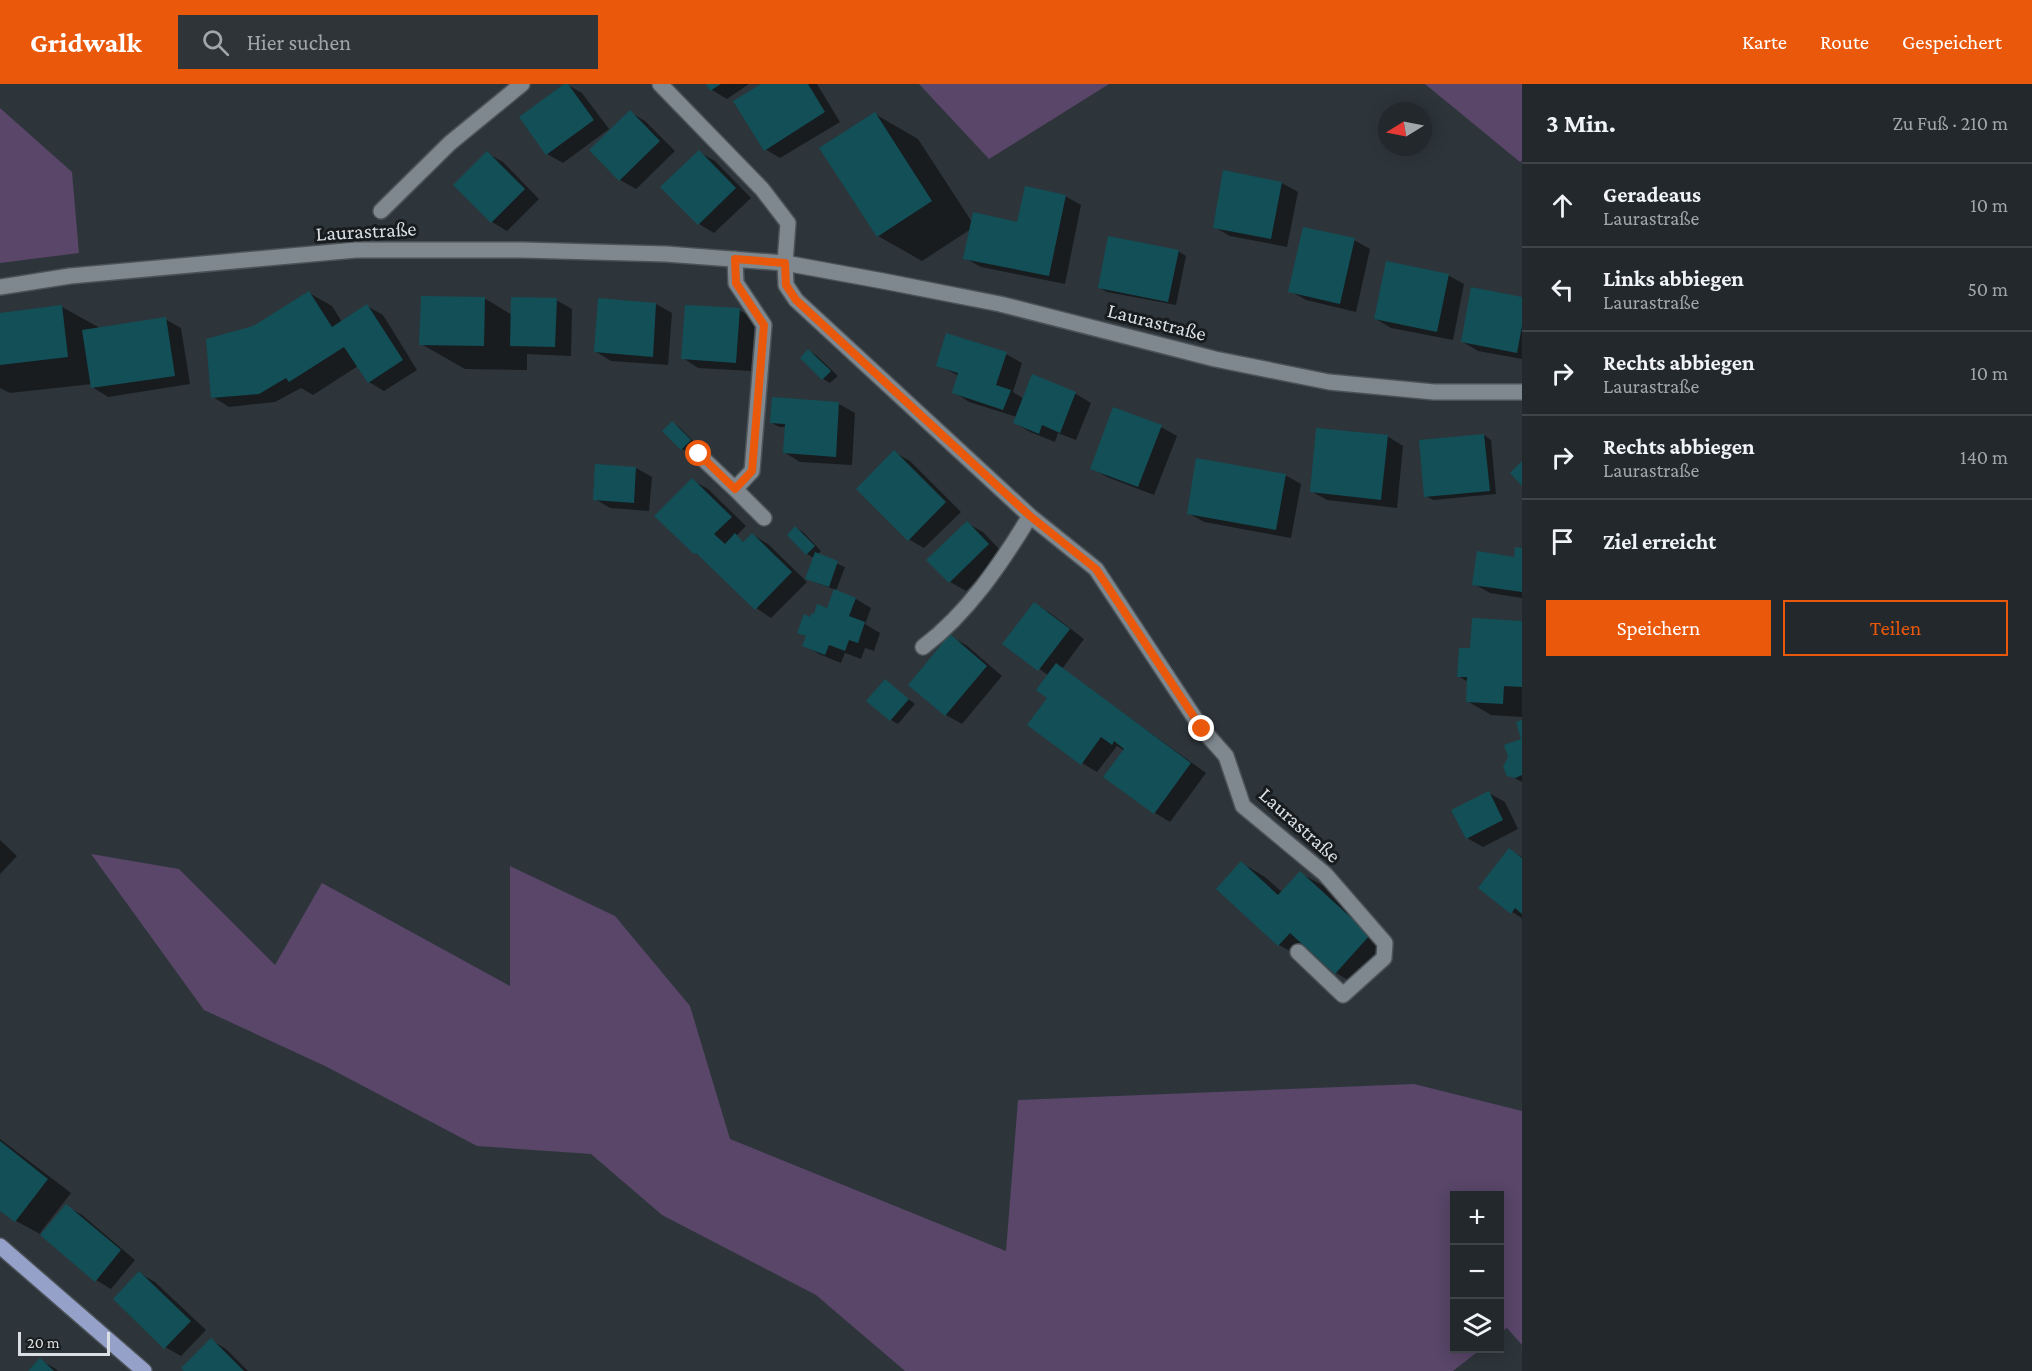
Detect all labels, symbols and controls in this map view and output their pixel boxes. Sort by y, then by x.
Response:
search box [178,15,598,69]
icon: search [199,26,232,59]
text: Gridwalk [30,27,142,58]
text: Hier suchen [247,30,351,55]
text: Karte [1742,30,1787,54]
text: Route [1820,30,1869,54]
text: Gespeichert [1902,30,2002,54]
north arrow [1378,102,1432,156]
text: 3 Min. [1546,109,1616,138]
text: Zu Fuß · 210 m [1893,112,2008,134]
text: Geradeaus [1603,182,1701,207]
icon: ahead [1546,189,1579,222]
text: 10 m [1970,194,2008,216]
text: Laurastraße [1603,207,1699,229]
street label: Laurastraße [315,216,417,246]
text: Links abbiegen [1603,266,1744,291]
icon: left [1546,273,1579,306]
text: 50 m [1967,278,2008,300]
text: Laurastraße [1603,291,1699,313]
street label: Laurastraße [1105,298,1209,346]
text: Rechts abbiegen [1603,350,1755,375]
icon: right [1546,357,1579,390]
text: 10 m [1970,362,2008,384]
text: Laurastraße [1603,375,1699,397]
text: Rechts abbiegen [1603,434,1755,459]
route start [685,440,711,466]
icon: right [1546,441,1579,474]
text: 140 m [1960,446,2008,468]
text: Laurastraße [1603,459,1699,481]
icon: arrive [1546,525,1579,558]
text: Ziel erreicht [1603,529,1716,554]
button: Speichern [1546,600,1771,656]
button: Teilen [1783,600,2008,656]
route end [1188,715,1214,741]
street label: Laurastraße [1254,782,1346,868]
map controls [1450,1191,1504,1353]
button: + [1450,1191,1504,1245]
button: − [1450,1245,1504,1299]
button: layers [1450,1299,1504,1353]
scale bar [18,1329,110,1356]
text: 20 m [27,1334,60,1351]

